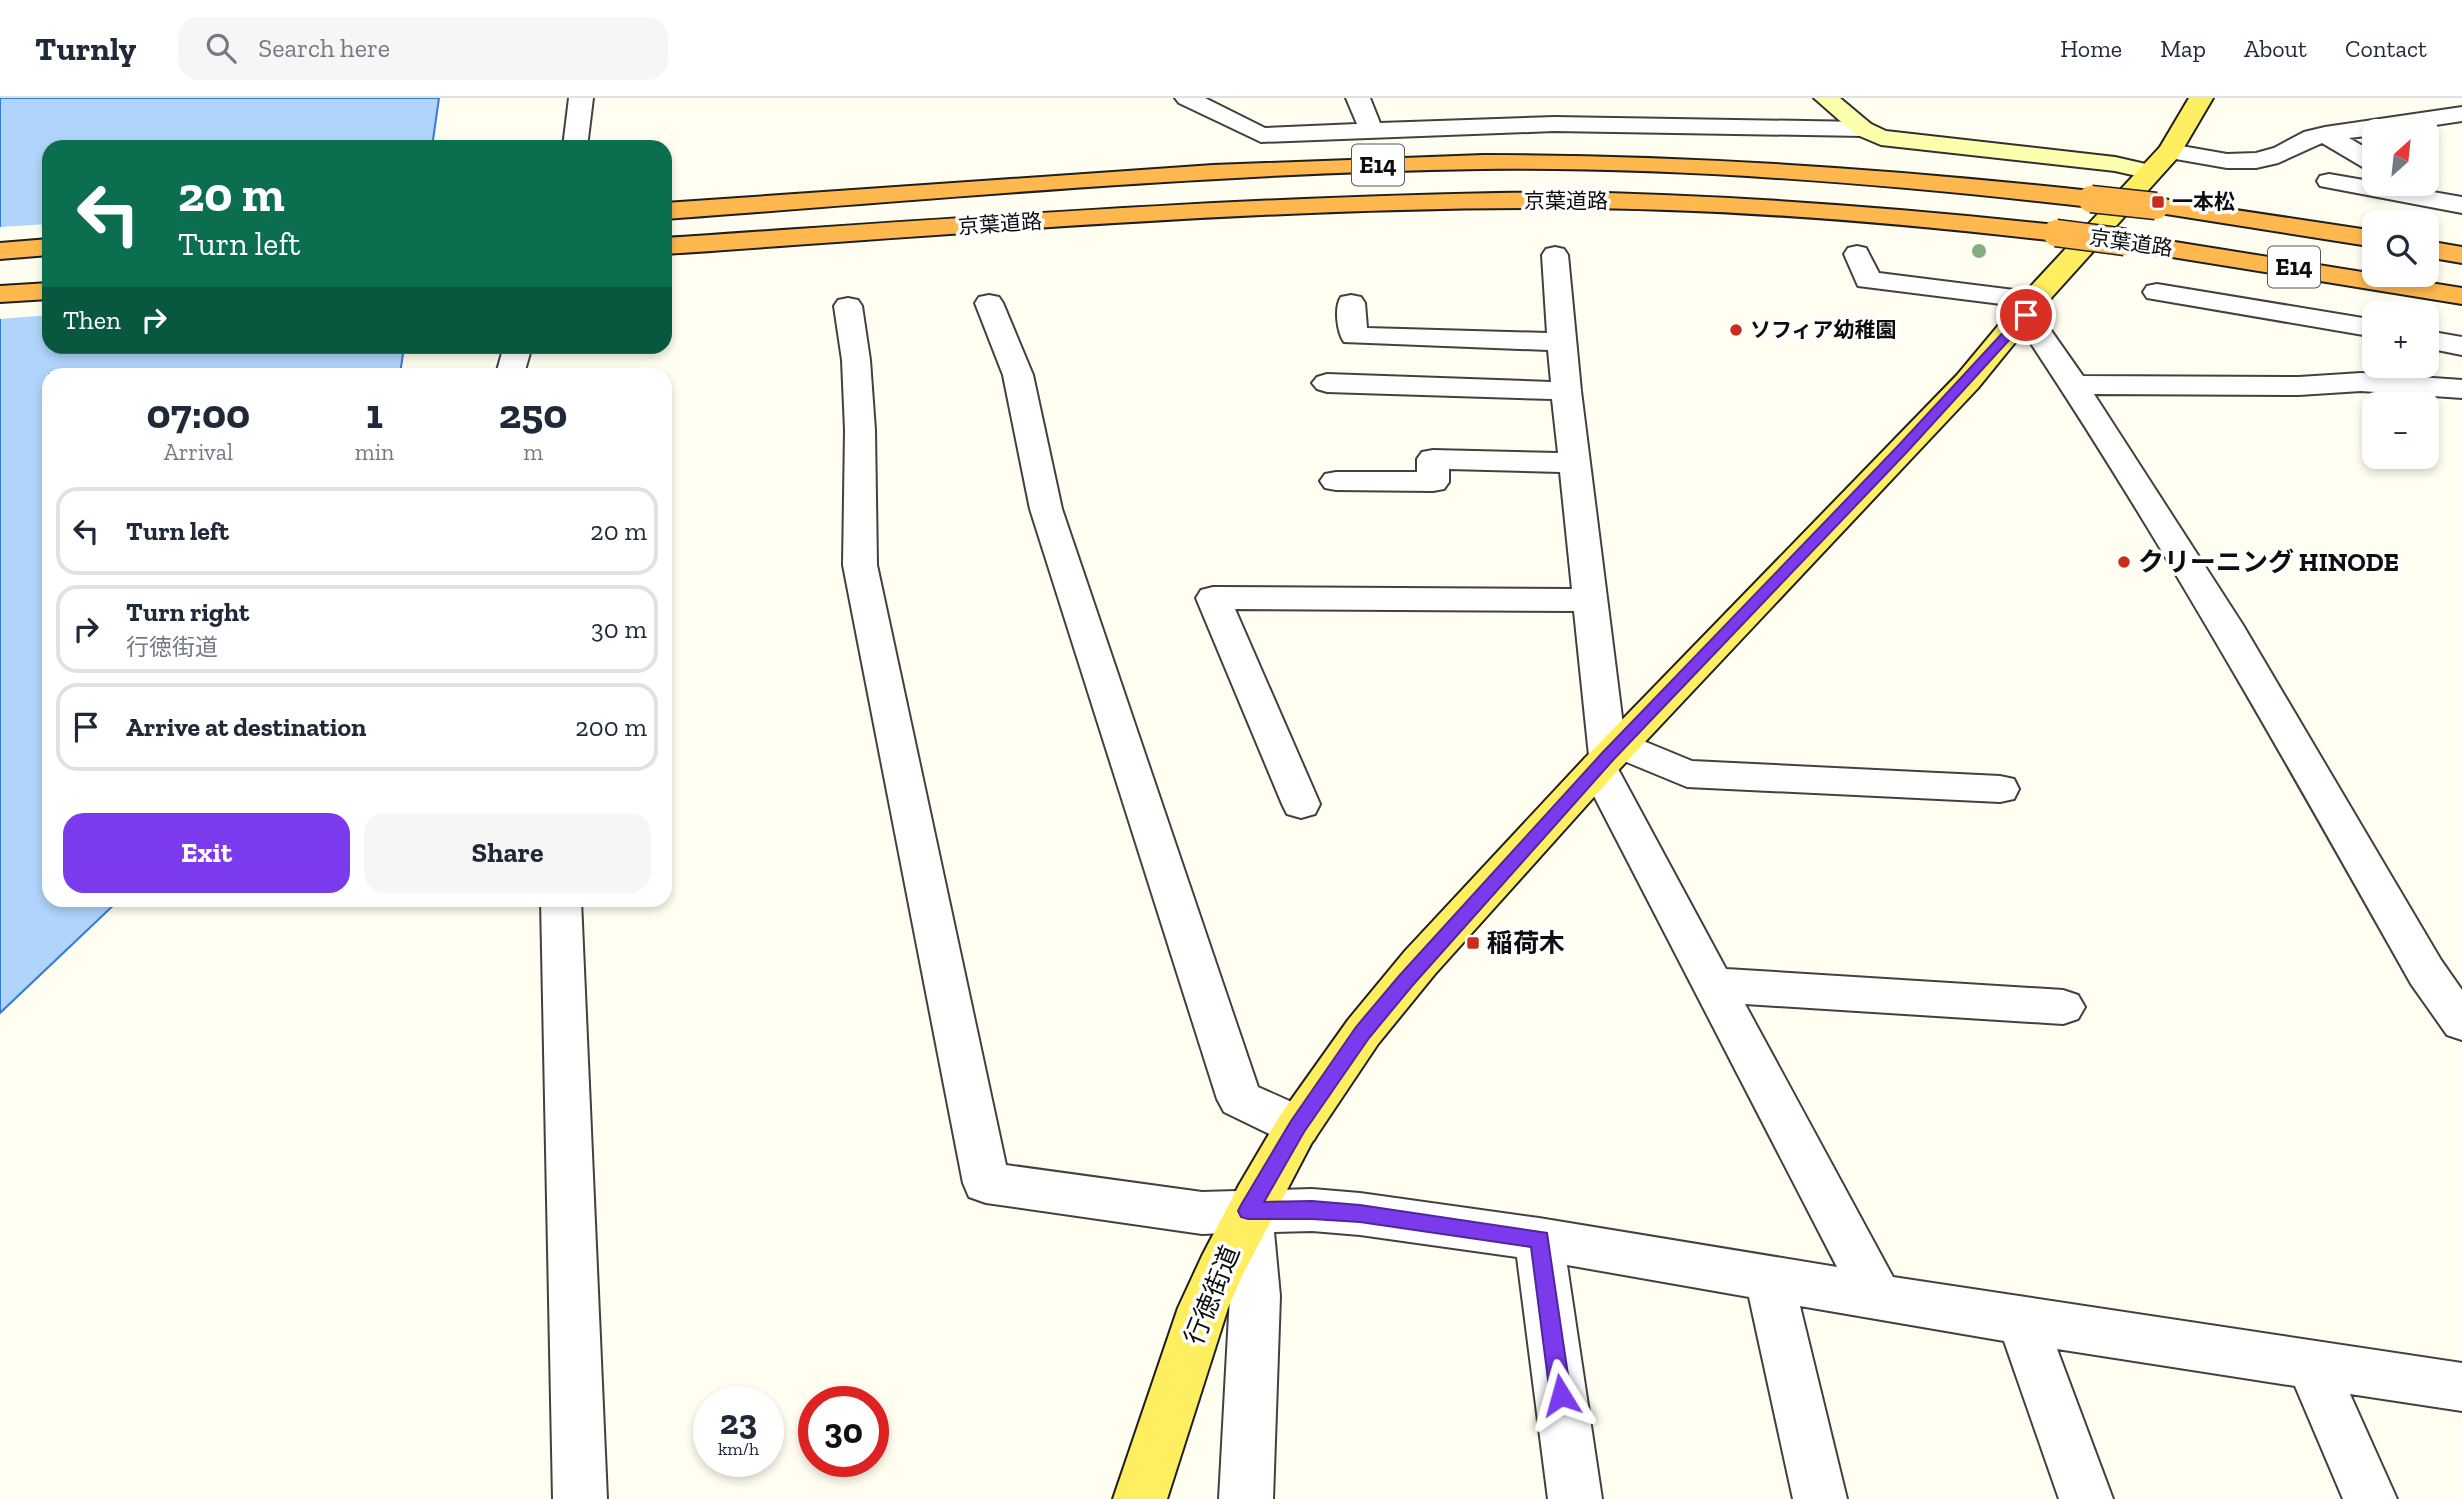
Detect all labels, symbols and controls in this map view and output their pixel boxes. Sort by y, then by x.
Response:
search box [178,17,668,80]
text: Turnly [35,29,136,68]
icon: search [202,29,240,67]
text: Search here [258,32,390,64]
text: Home [2060,34,2122,63]
text: Map [2160,34,2206,63]
text: About [2244,34,2307,63]
text: Contact [2345,34,2427,63]
north arrow [2362,119,2440,196]
map controls [2362,119,2439,469]
road number: E14 [1352,144,1404,186]
text: 20 m [178,165,285,224]
icon: left [63,168,154,259]
street label: 京葉道路 [1524,188,1608,213]
place label: 一本松 [2172,189,2235,214]
marker: 一本松 [2150,194,2166,210]
street label: 京葉道路 [957,208,1043,239]
button: search [2362,210,2439,287]
street label: 京葉道路 [2088,224,2174,261]
text: Turn left [178,225,300,263]
road number: E14 [2268,246,2320,288]
pin [1996,285,2056,345]
icon: arrive [2007,296,2045,334]
icon: right [135,301,173,339]
button: + [2362,301,2439,378]
text: Then [63,304,121,336]
place label: ソフィア幼稚園 [1750,317,1897,342]
marker: ソフィア幼稚園 [1728,322,1744,338]
text: 07:00 [147,388,250,439]
text: 1 [366,388,383,439]
text: 250 [499,388,567,439]
button: − [2362,392,2439,469]
text: Arrival [164,438,233,466]
text: min [355,438,394,466]
text: m [523,438,543,466]
icon: left [67,512,105,550]
text: Turn left [126,515,229,547]
text: 20 m [590,515,647,547]
place label: クリーニング HINODE [2138,546,2399,578]
marker: クリーニング HINODE [2116,554,2132,570]
text: Turn right [126,596,249,628]
icon: right [67,610,105,648]
text: 30 m [591,613,647,645]
text: 行徳街道 [126,633,218,661]
icon: arrive [67,708,105,746]
text: Arrive at destination [126,711,366,743]
text: 200 m [575,711,647,743]
button: Exit [63,813,350,893]
button: Share [364,813,651,893]
place label: 稲荷木 [1487,927,1565,959]
marker: 稲荷木 [1465,935,1481,951]
street label: 行徳街道 [1178,1241,1246,1349]
position arrow [1524,1358,1598,1432]
speed limit sign: 30 [798,1386,889,1477]
text: 23 [720,1401,757,1443]
text: km/h [718,1438,759,1460]

